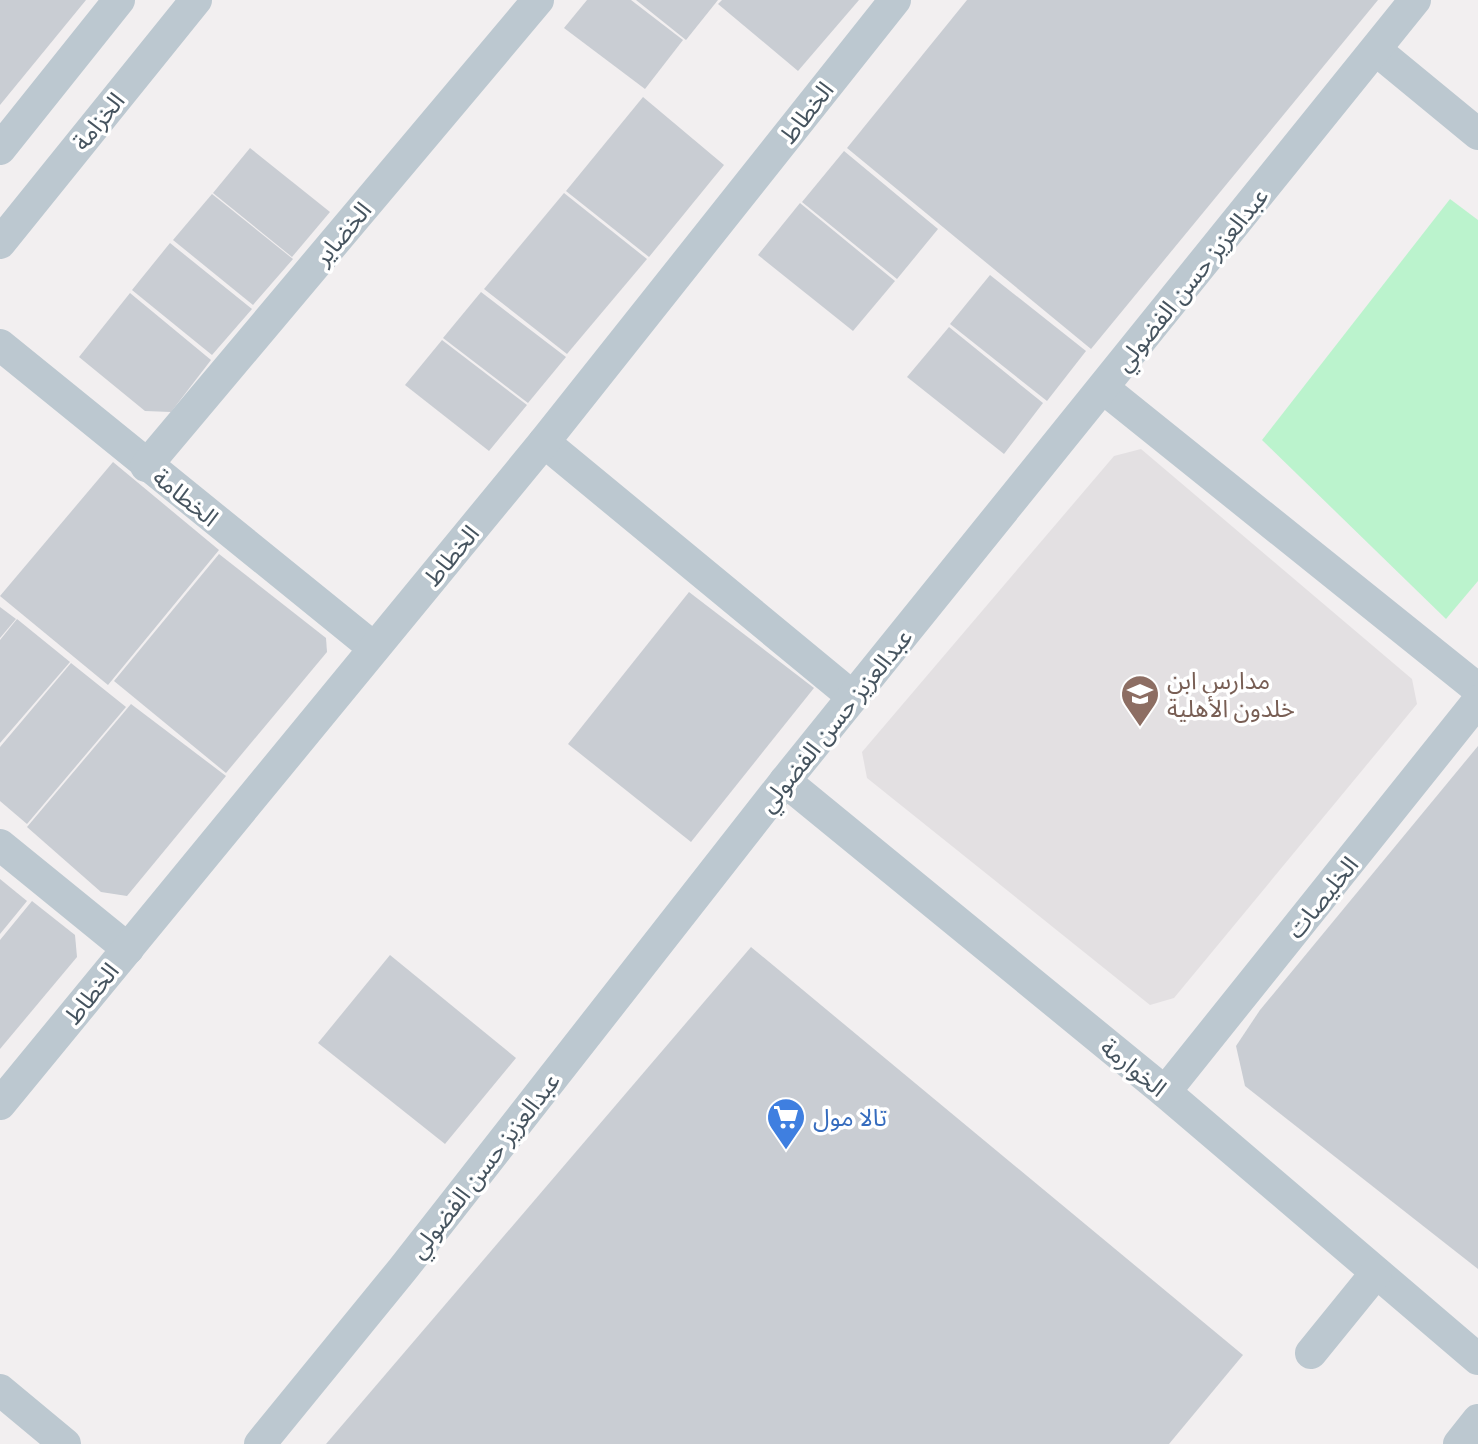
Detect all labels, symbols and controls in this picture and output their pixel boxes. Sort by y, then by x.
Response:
street label: الخطاط [770,73,842,151]
street label: الخزامة [63,84,133,158]
street label: عبدالعزيز حسن الفضولي [1105,179,1278,380]
street label: الخضاير [304,193,379,274]
street label: الخطامة [145,459,227,535]
street label: الخطاط [415,517,487,593]
street label: عبدالعزيز حسن الفضولي [749,620,922,821]
place label: مدارس ابن خلدون الأهلية [1167,662,1295,726]
school or university icon: مدارس ابن خلدون الأهلية [1119,673,1161,728]
street label: الخليصات [1277,848,1367,946]
street label: الخطاط [55,954,127,1032]
street label: الخوارمة [1093,1029,1175,1105]
street label: عبدالعزيز حسن الفضولي [400,1064,569,1267]
supermarket icon: تالا مول [765,1096,807,1151]
place label: تالا مول [813,1099,887,1135]

